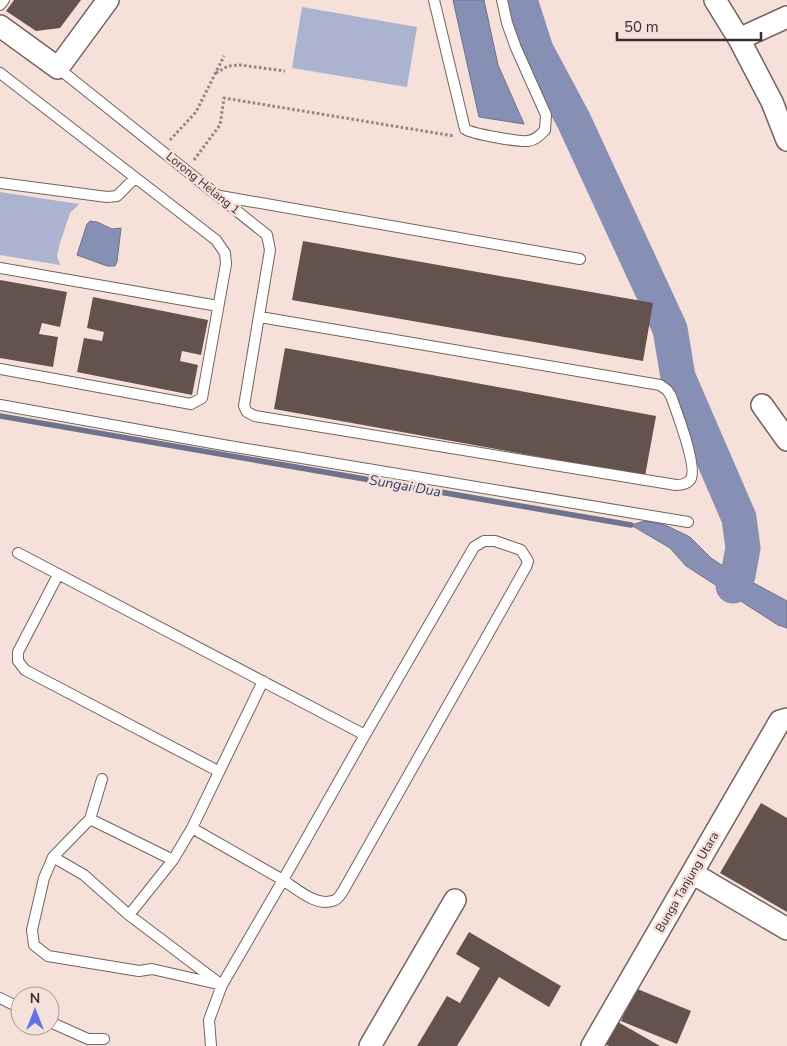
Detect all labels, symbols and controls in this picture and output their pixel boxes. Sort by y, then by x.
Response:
scale bar [617,10,761,42]
text: 50 m [624,17,659,37]
street label: Lorong Helang 1 [163,148,243,218]
water label: Sungai Dua [368,470,442,502]
street label: Bunga Tanjung Utara [652,829,722,935]
north arrow [10,986,60,1036]
text: N [30,989,40,1008]

